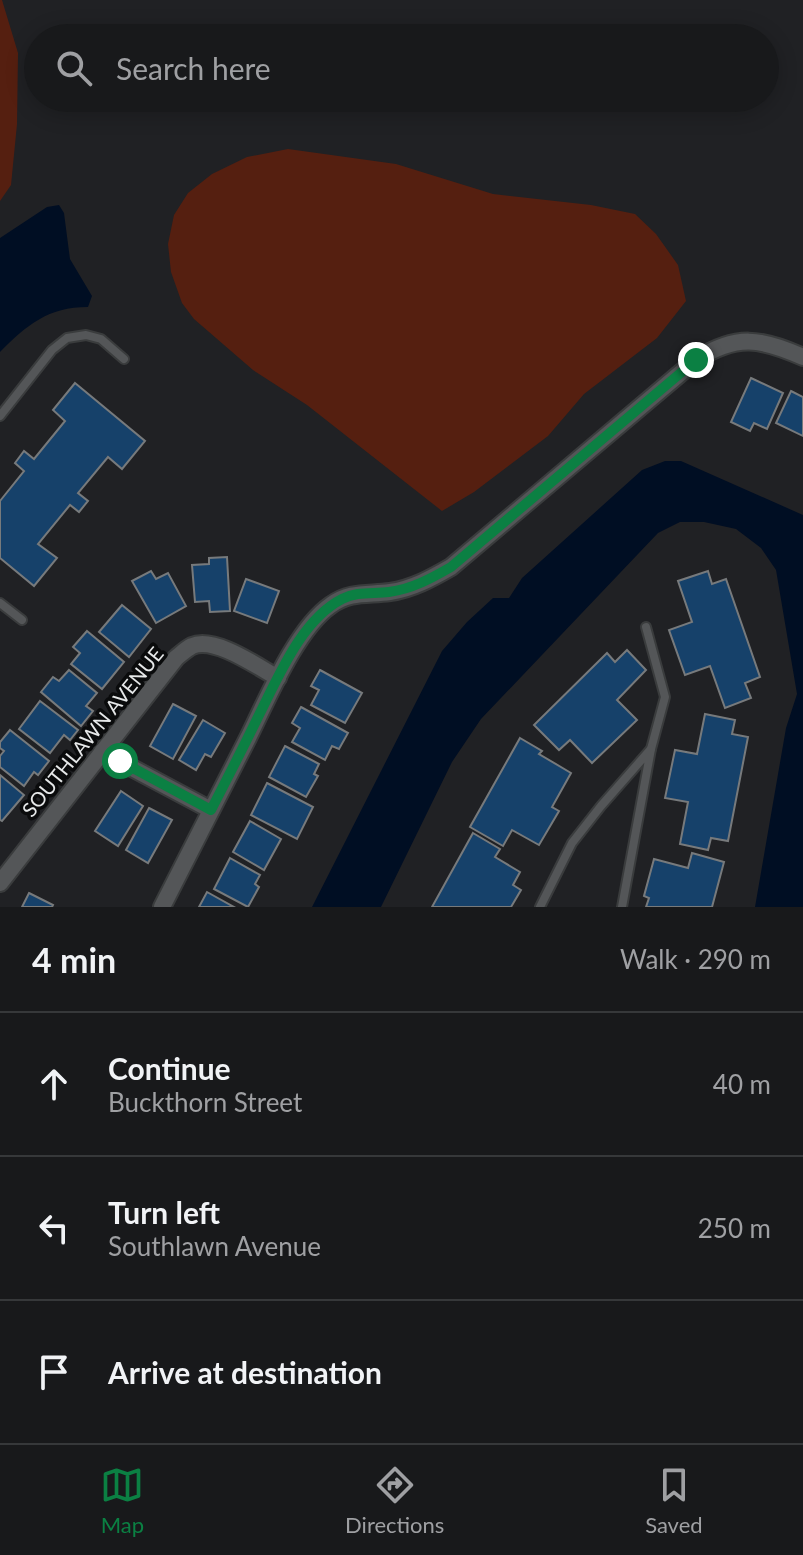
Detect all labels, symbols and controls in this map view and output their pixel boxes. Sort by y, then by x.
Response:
search box [24,24,779,112]
icon: search [52,46,96,90]
text: Search here [116,50,271,86]
route end [678,342,714,378]
street label: SOUTHLAWN AVENUE [16,642,168,821]
route start [102,743,138,779]
text: 4 min [32,939,116,980]
text: Walk · 290 m [620,943,771,975]
text: Continue [108,1050,231,1086]
icon: ahead [32,1062,76,1106]
text: 40 m [713,1068,771,1100]
text: Buckthorn Street [108,1086,302,1118]
text: Turn left [108,1194,220,1230]
icon: left [32,1206,76,1250]
text: 250 m [698,1212,771,1244]
text: Southlawn Avenue [108,1230,321,1262]
icon: arrive [32,1350,76,1394]
text: Arrive at destination [108,1354,382,1390]
tab: Map [100,1463,144,1538]
tab: Directions [345,1463,444,1538]
tab: Saved [645,1463,703,1538]

